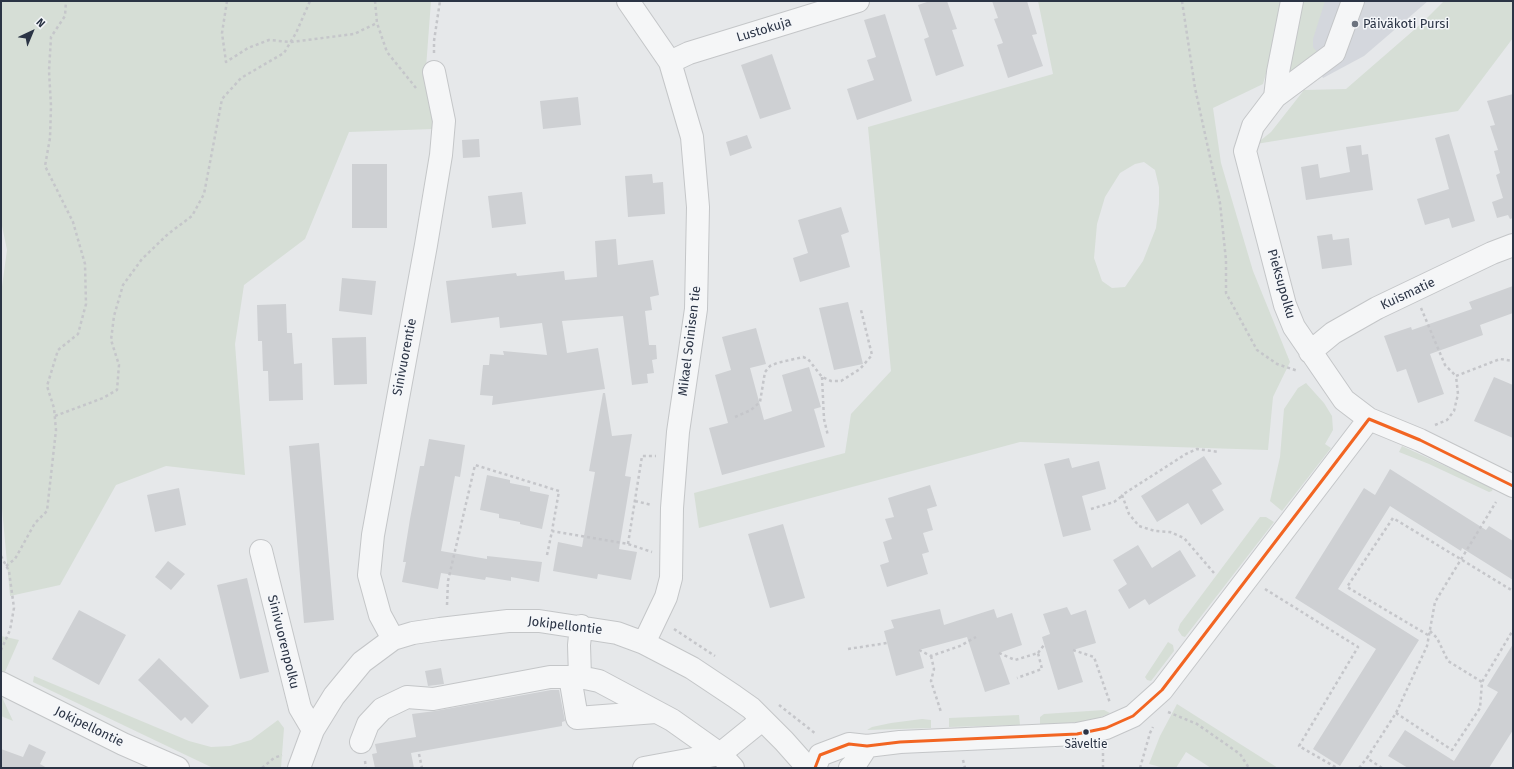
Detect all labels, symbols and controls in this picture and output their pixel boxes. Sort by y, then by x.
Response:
north arrow [12,12,52,52]
street label: Lustokuja [735,14,793,46]
text: N [34,16,48,30]
place label: Päiväkoti Pursi [1363,16,1449,32]
marker: Päiväkoti Pursi [1350,19,1360,29]
street label: Pieksupolku [1264,247,1298,321]
street label: Kuismatie [1378,275,1438,313]
street label: Mikael Soinisen tie [675,285,705,397]
street label: Sinivuorentie [390,317,420,397]
street label: Sinivuorenpolku [264,593,302,691]
street label: Jokipellontie [527,614,603,638]
street label: Jokipellontie [52,704,126,750]
marker: Säveltie [1081,727,1091,737]
place label: Säveltie [1064,738,1108,752]

